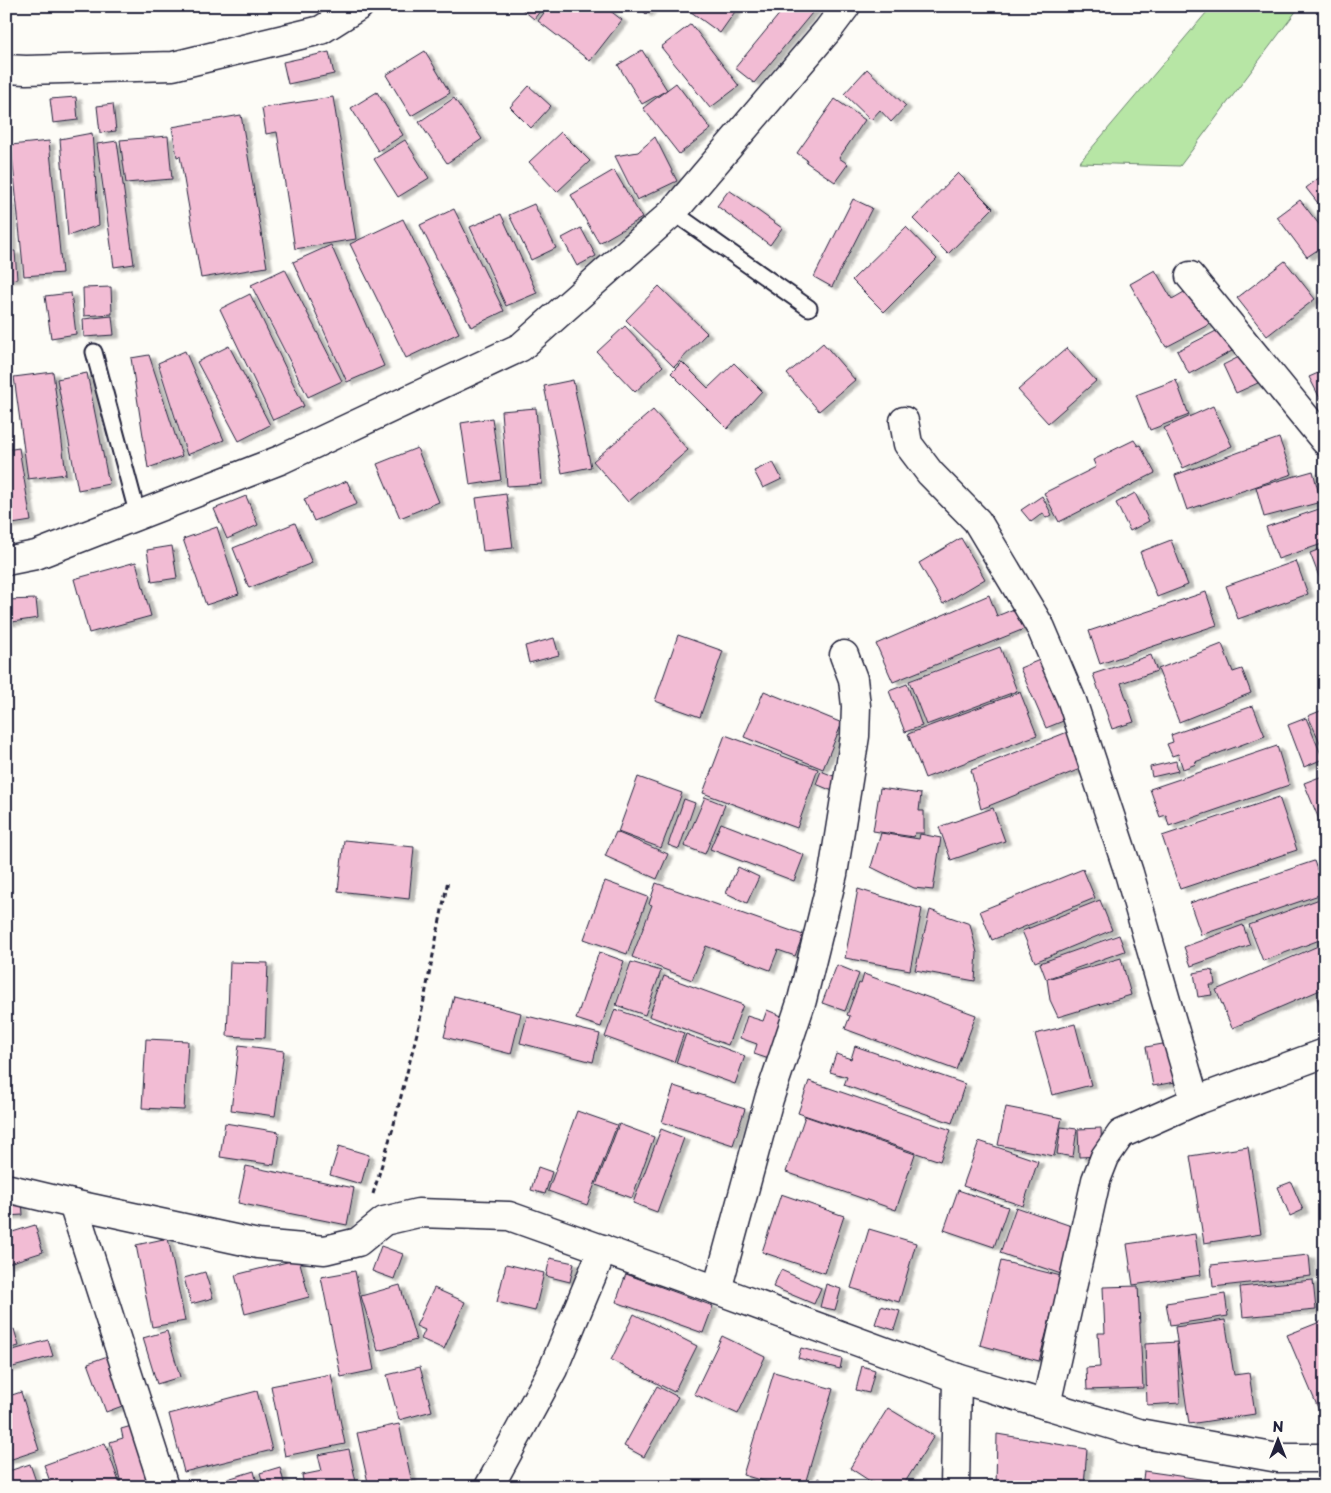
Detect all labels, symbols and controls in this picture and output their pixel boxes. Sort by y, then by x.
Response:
north arrow [1254,1416,1304,1466]
text: N [1272,1416,1284,1437]

